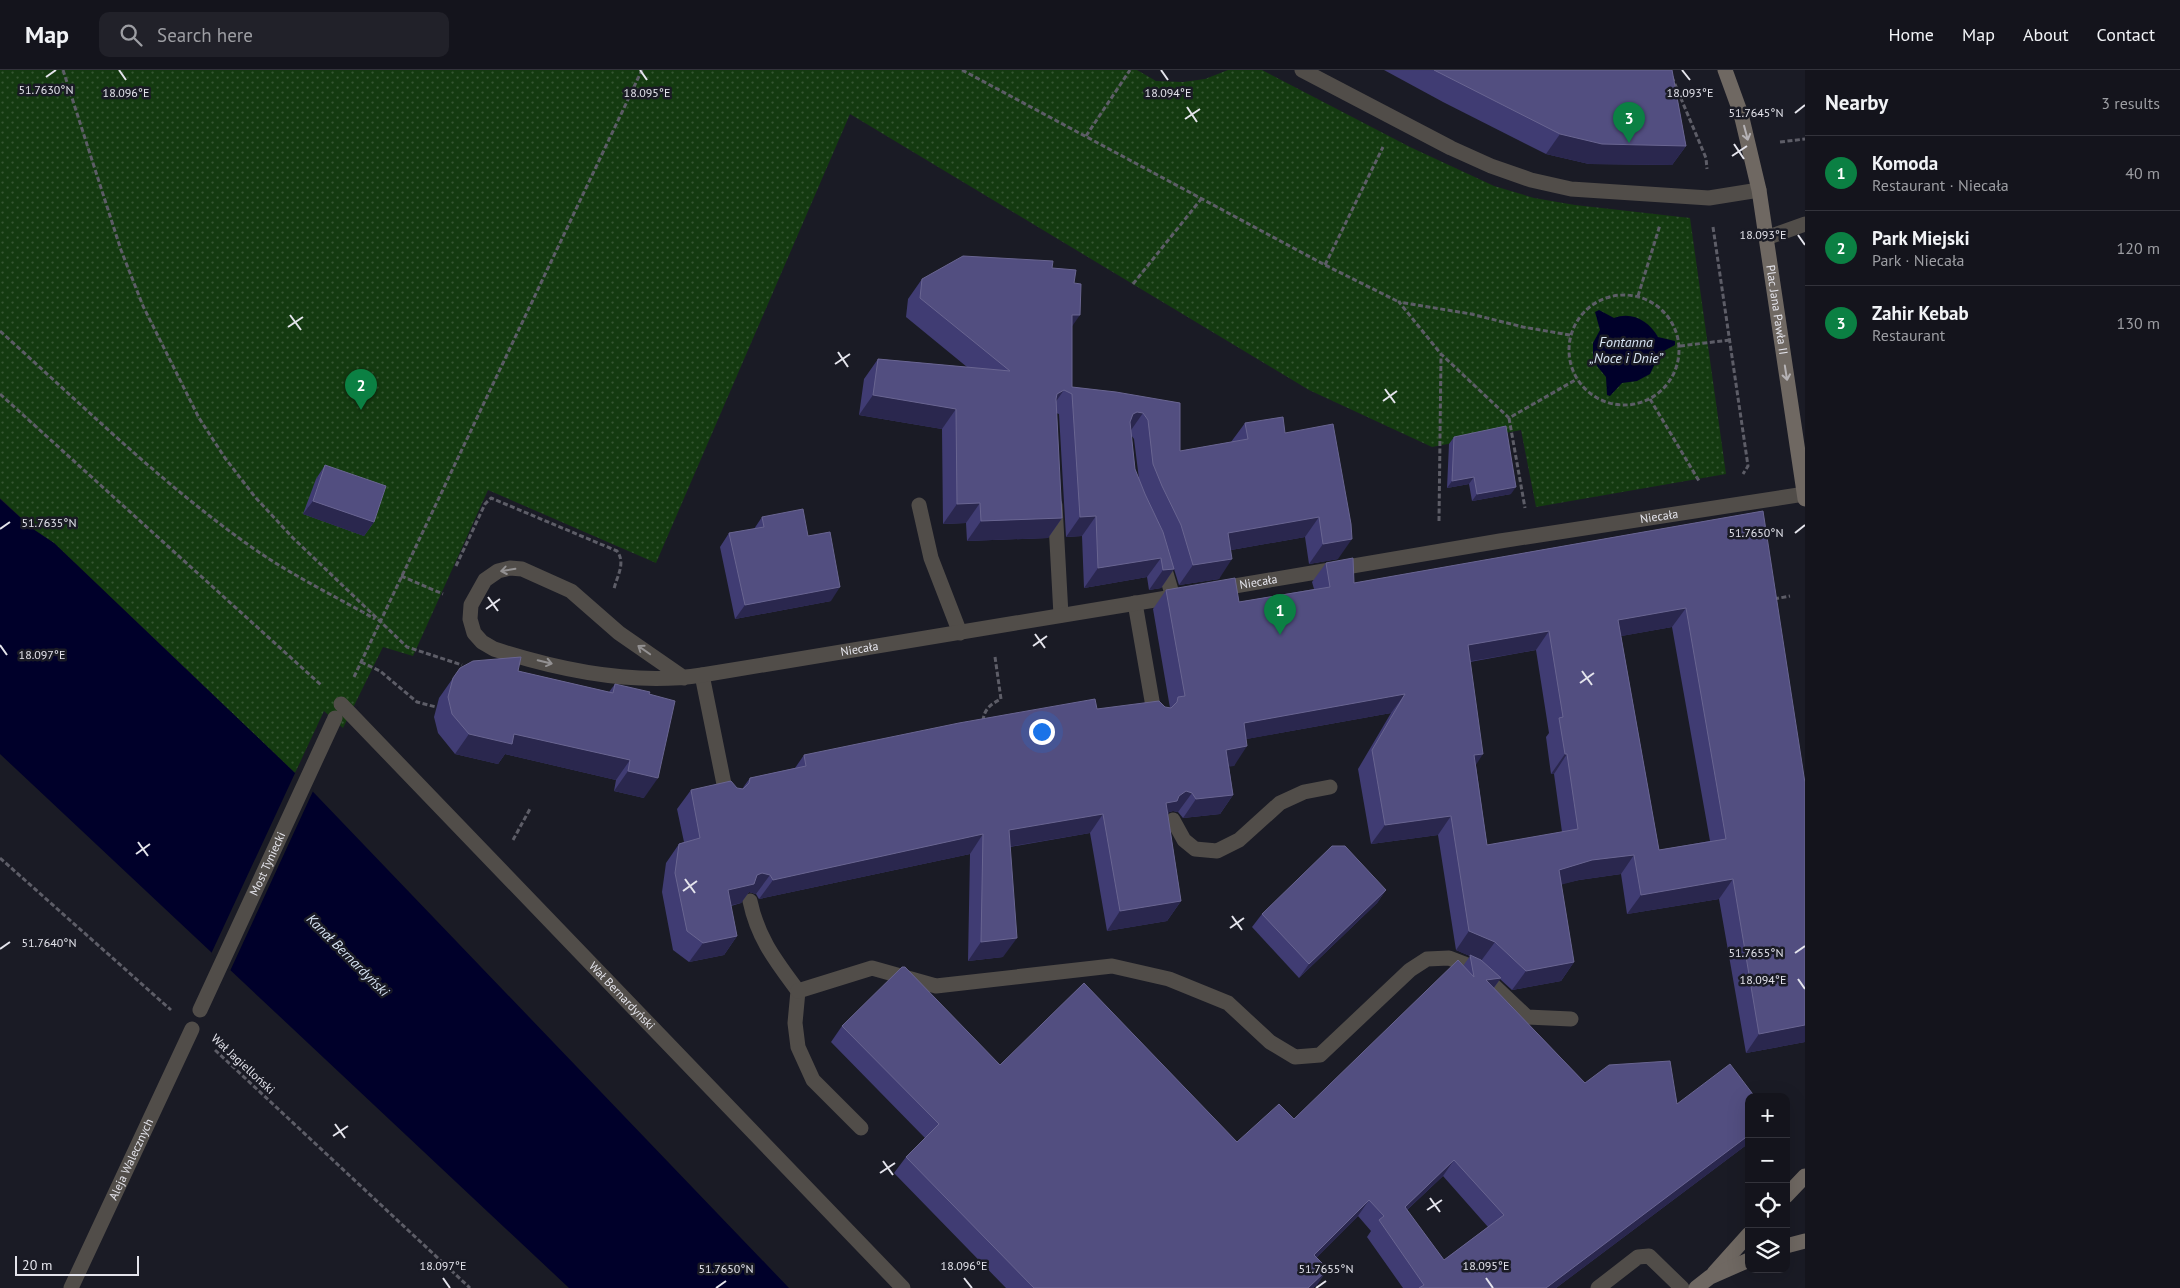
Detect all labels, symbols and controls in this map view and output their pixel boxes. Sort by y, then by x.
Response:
search box [99,12,449,57]
text: Map [25,19,69,50]
icon: search [117,21,145,49]
text: Search here [157,23,253,47]
text: Home [1888,23,1934,46]
text: Map [1962,23,1995,46]
text: About [2023,23,2069,46]
text: Contact [2097,23,2155,46]
text: 51.7630°N [19,82,73,97]
text: 18.096°E [103,85,149,100]
text: 18.095°E [624,85,670,100]
text: 18.094°E [1145,85,1191,100]
text: 18.093°E [1667,85,1713,100]
text: Nearby [1825,89,1888,116]
text: 3 results [2101,93,2160,113]
pin: 3 [1613,102,1645,143]
text: 51.7645°N [1729,105,1783,120]
one-way arrow [1742,124,1751,140]
text: Komoda [1872,151,1938,175]
text: 1 [1836,163,1846,183]
text: 40 m [2125,163,2160,183]
text: Restaurant · Niecała [1872,175,2009,195]
text: Park Miejski [1872,226,1970,250]
text: 18.093°E [1740,227,1786,242]
text: 2 [1836,238,1846,258]
text: 120 m [2117,238,2160,258]
text: Park · Niecała [1872,250,1965,270]
street label: Plac Jana Pawła II [1763,264,1791,356]
text: Zahir Kebab [1872,301,1969,325]
text: 3 [1836,313,1846,333]
text: 130 m [2117,313,2160,333]
text: Restaurant [1872,325,1945,345]
water label: Fontanna „Noce i Dnie” [1589,333,1664,367]
one-way arrow [1781,364,1791,380]
pin: 2 [345,369,377,410]
street label: Niecała [1639,506,1679,526]
text: 51.7635°N [22,515,76,530]
text: 51.7650°N [1729,525,1783,540]
one-way arrow [500,565,516,575]
street label: Niecała [1238,571,1278,592]
pin: 1 [1264,594,1296,635]
street label: Niecała [839,638,879,659]
one-way arrow [637,645,651,655]
text: 18.097°E [19,647,65,662]
one-way arrow [536,658,552,667]
your location [1029,719,1055,745]
street label: Most Tyniecki [246,829,288,898]
water label: Kanał Bernardyński [303,910,393,1000]
text: 51.7640°N [22,935,76,950]
text: 51.7655°N [1729,945,1783,960]
street label: Wał Bernardyński [586,958,658,1033]
text: 18.094°E [1740,972,1786,987]
street label: Wał Jagielloński [208,1030,278,1097]
map controls [1745,1093,1790,1273]
button: + [1745,1093,1790,1138]
street label: Aleja Walecznych [105,1116,156,1202]
button: − [1745,1138,1790,1183]
button: locate [1745,1183,1790,1228]
button: layers [1745,1228,1790,1273]
scale bar [15,1253,139,1276]
text: 20 m [22,1256,52,1274]
text: 18.097°E [420,1258,466,1273]
text: 18.096°E [941,1258,987,1273]
text: 18.095°E [1463,1258,1509,1273]
text: 51.7650°N [699,1261,753,1276]
text: 51.7655°N [1299,1261,1353,1276]

